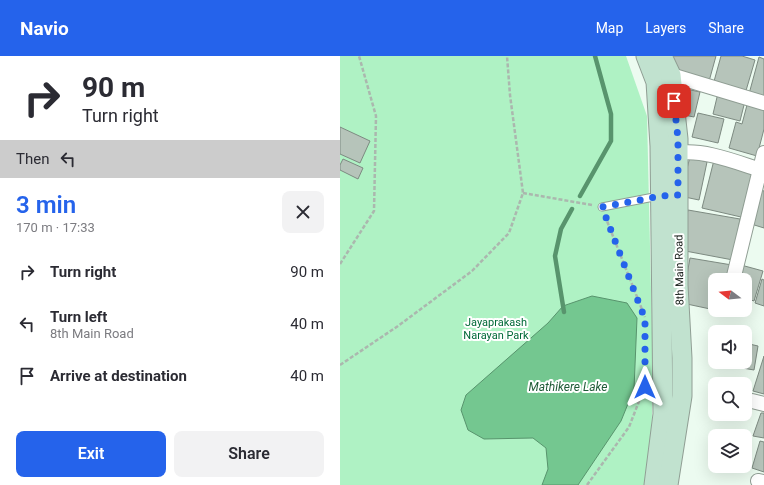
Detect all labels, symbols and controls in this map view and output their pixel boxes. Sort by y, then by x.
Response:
text: Navio [20,17,69,40]
text: Map [596,20,623,36]
text: Layers [645,20,686,36]
text: Share [708,20,744,36]
text: 90 m [82,71,145,104]
icon: right [16,72,68,124]
pin [657,84,691,118]
icon: arrive [663,90,685,112]
text: Turn right [82,105,159,126]
icon: left [57,148,79,170]
text: Then [16,150,49,168]
text: 3 min [16,191,76,219]
button: close [282,191,324,233]
text: 170 m · 17:33 [16,220,95,235]
street label: 8th Main Road [672,234,687,306]
icon: right [16,261,38,283]
text: Turn right [50,263,116,281]
text: 90 m [290,263,324,281]
north arrow [708,273,752,317]
map controls [708,273,752,473]
text: Turn left [50,308,107,326]
icon: left [16,313,38,335]
text: 40 m [290,315,324,333]
park label: Jayaprakash Narayan Park [463,316,529,342]
button: sound [708,325,752,369]
text: 8th Main Road [50,326,134,341]
icon: arrive [16,365,38,387]
position arrow [624,366,666,408]
text: Arrive at destination [50,367,187,385]
text: 40 m [290,367,324,385]
button: search [708,377,752,421]
water label: Mathikere Lake [528,380,608,394]
button: layers [708,429,752,473]
button: Exit [16,431,166,477]
button: Share [174,431,324,477]

